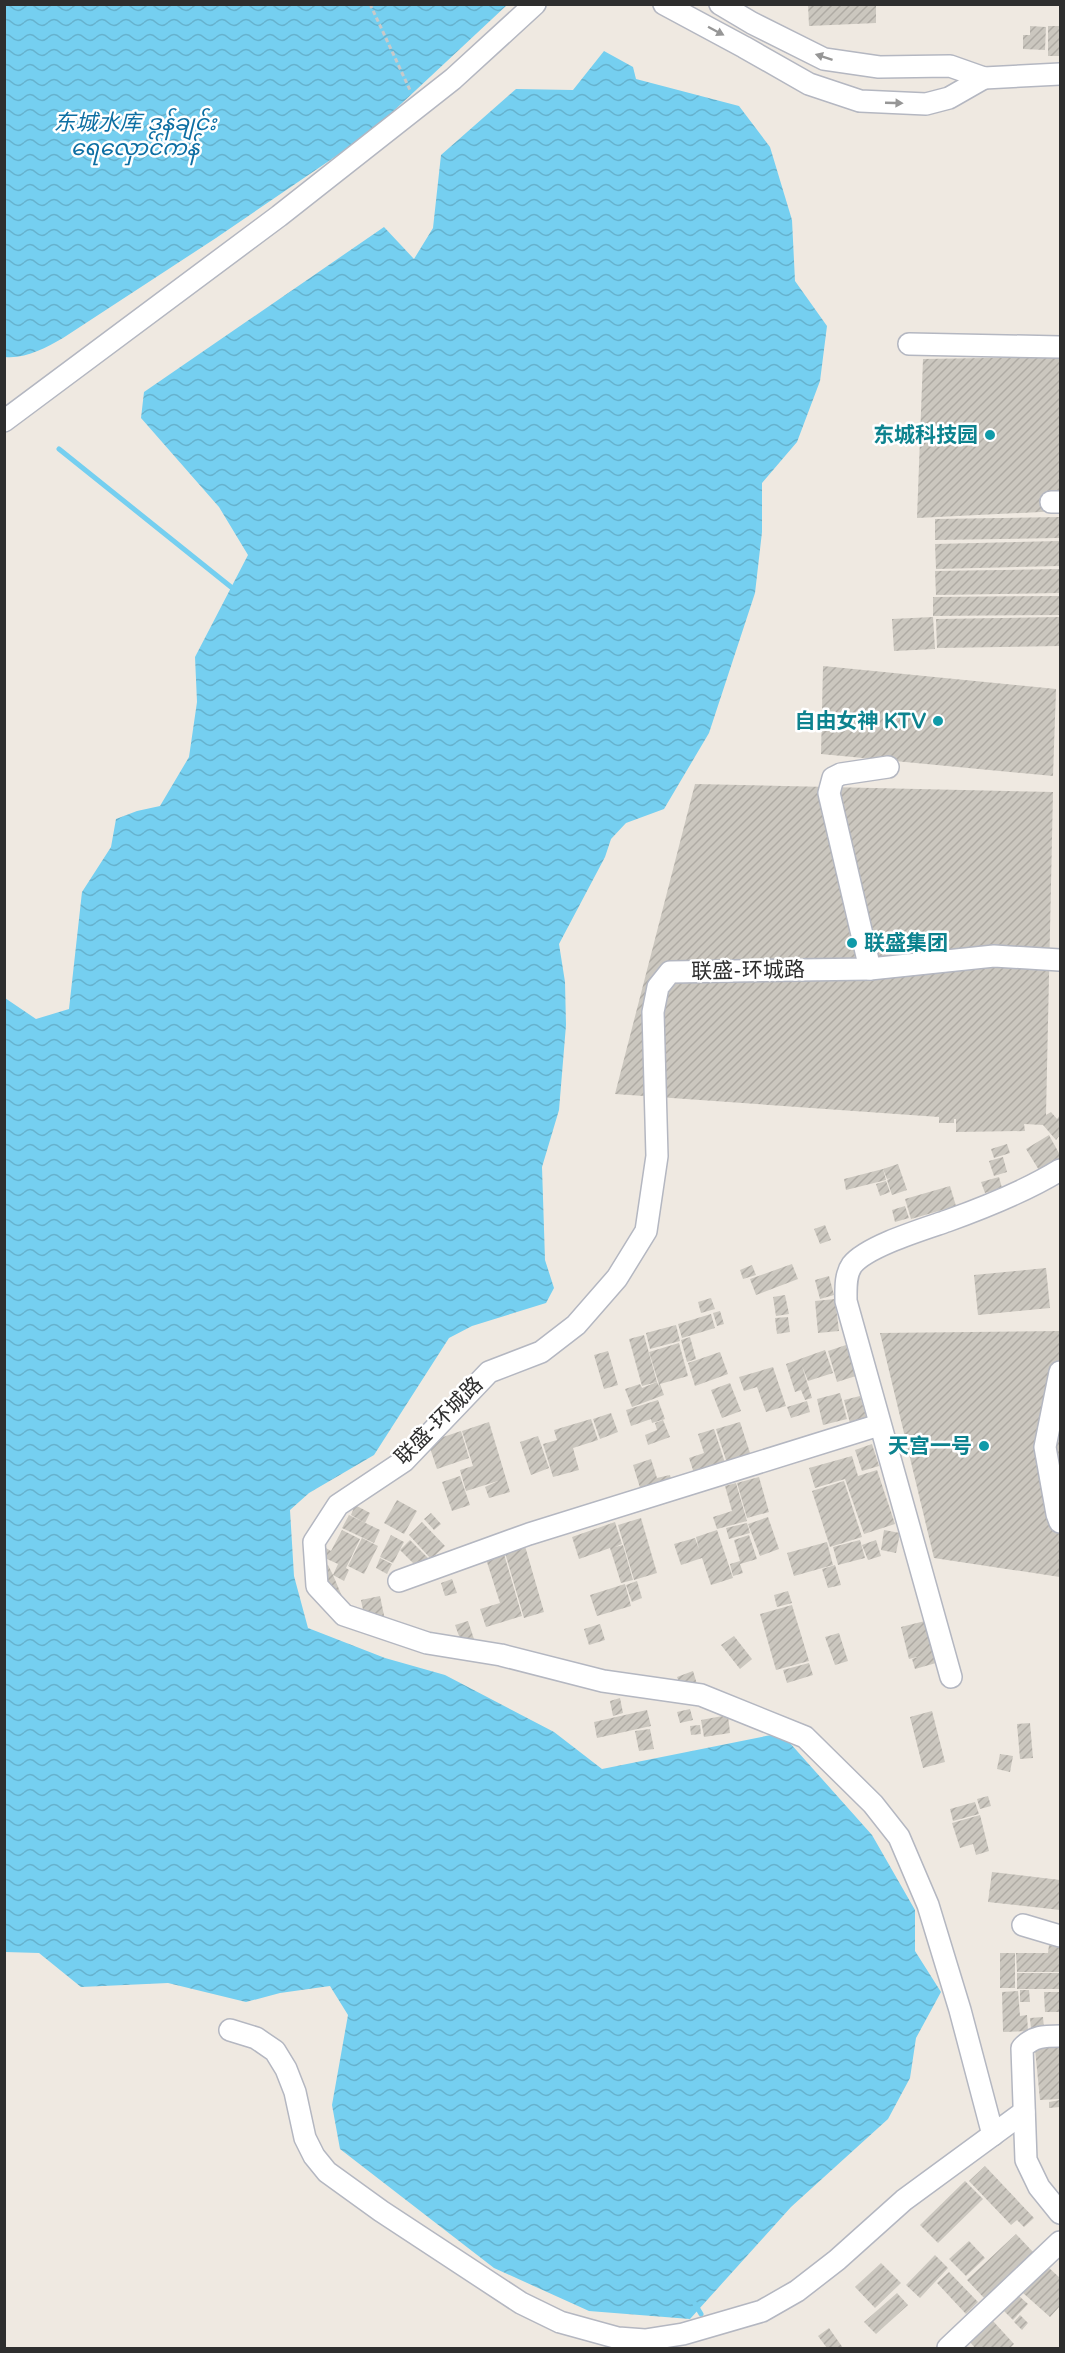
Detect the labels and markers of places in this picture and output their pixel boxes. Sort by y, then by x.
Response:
place label: 东城科技园 [873,423,978,448]
marker: 东城科技园 [983,428,997,442]
place label: 自由女神 KTV [794,709,926,734]
marker: 自由女神 KTV [931,714,945,728]
place label: 联盛集团 [864,931,948,956]
marker: 联盛集团 [845,936,859,950]
place label: 天宫一号 [888,1434,972,1459]
marker: 天宫一号 [977,1439,991,1453]

